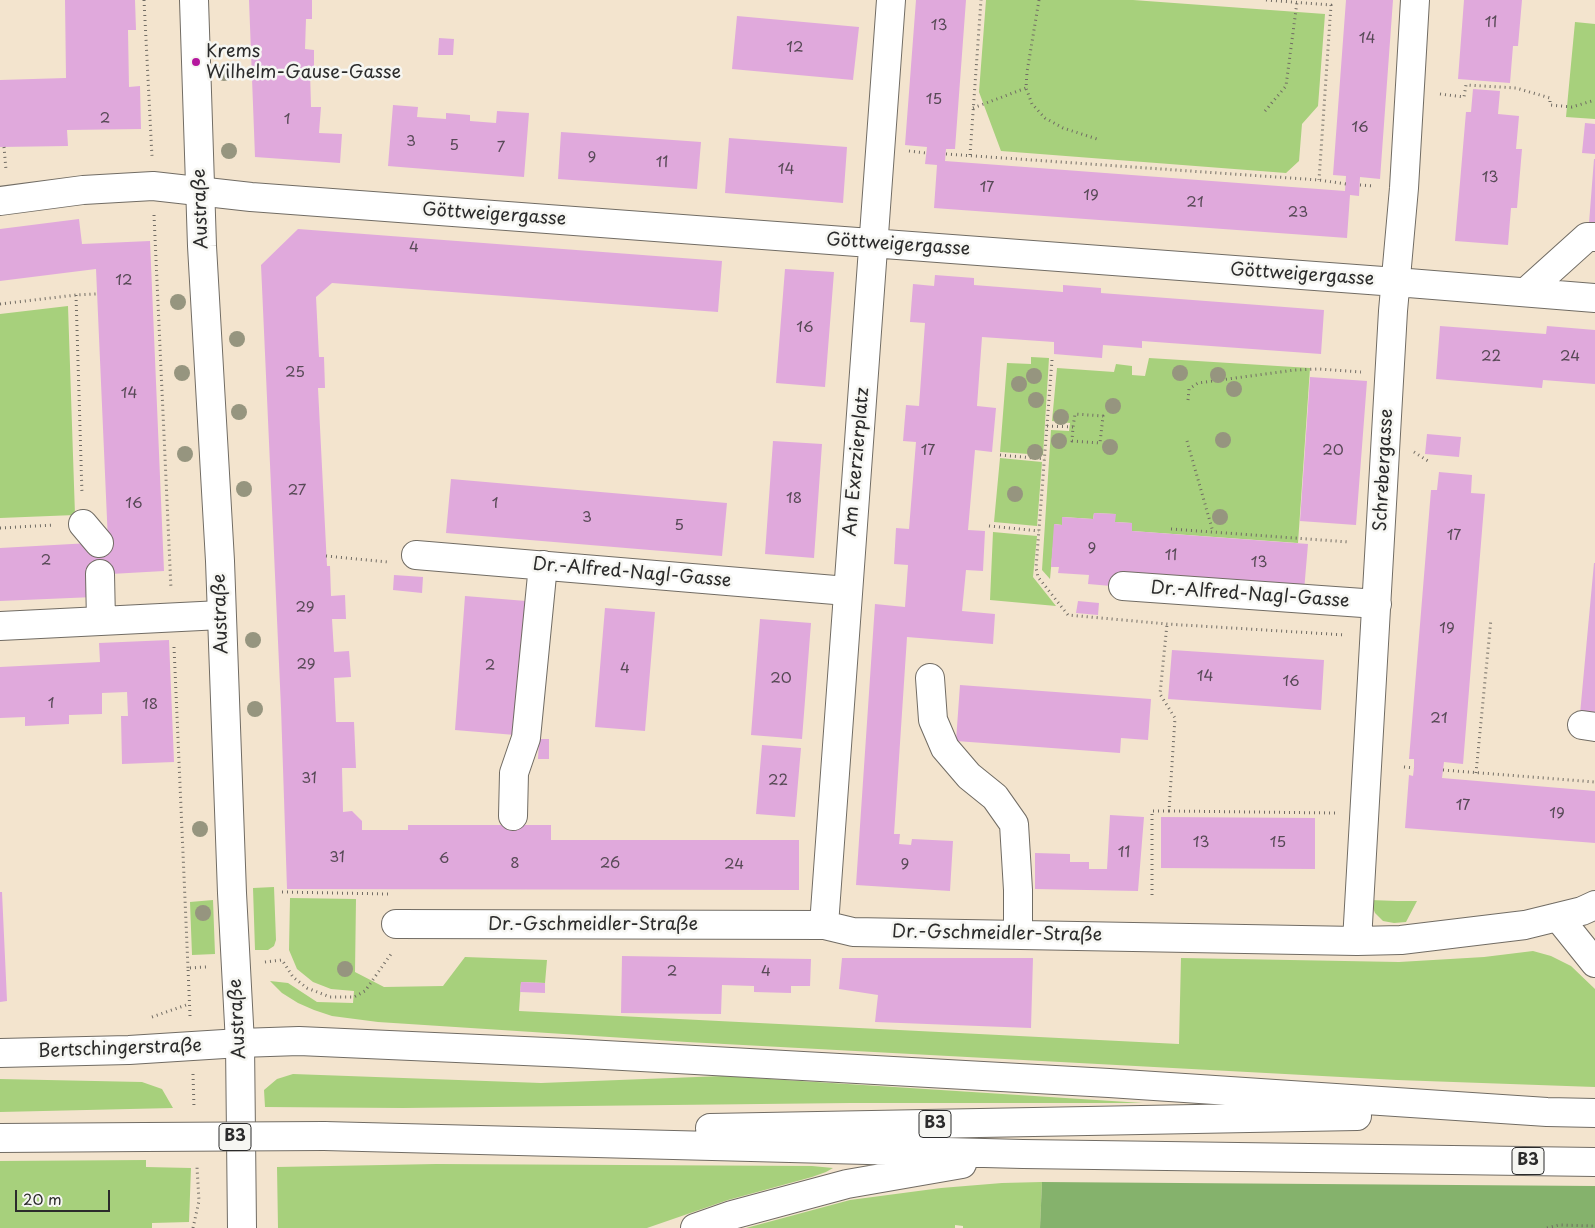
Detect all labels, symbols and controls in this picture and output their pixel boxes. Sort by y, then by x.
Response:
house number: 11 [1485,14,1497,32]
house number: 13 [931,17,947,35]
house number: 14 [1359,30,1375,48]
house number: 12 [786,39,804,57]
place label: Krems Wilhelm-Gause-Gasse [206,41,401,84]
marker: Krems Wilhelm-Gause-Gasse [190,56,202,68]
house number: 15 [926,91,942,109]
house number: 2 [100,110,110,128]
house number: 1 [284,111,290,129]
house number: 16 [1351,119,1369,137]
house number: 3 [406,133,416,151]
house number: 5 [449,137,459,155]
house number: 7 [497,139,505,157]
house number: 9 [588,149,596,167]
house number: 11 [656,154,668,172]
house number: 14 [778,161,794,179]
street label: Austraße [189,168,213,250]
house number: 13 [1482,169,1498,187]
house number: 17 [980,179,994,197]
house number: 19 [1083,187,1099,205]
house number: 21 [1186,194,1204,212]
street label: Göttweigergasse [421,199,567,231]
house number: 23 [1288,204,1308,222]
street label: Göttweigergasse [825,229,971,261]
house number: 4 [409,239,419,257]
street label: Göttweigergasse [1229,259,1375,291]
house number: 12 [115,272,133,290]
house number: 16 [796,319,814,337]
house number: 22 [1481,348,1501,366]
house number: 24 [1560,348,1580,366]
house number: 25 [285,364,305,382]
house number: 14 [121,385,137,403]
street label: Am Exerzierplatz [840,387,874,537]
street label: Schrebergasse [1370,408,1398,532]
house number: 17 [921,442,935,460]
house number: 20 [1322,442,1344,460]
house number: 27 [288,482,306,500]
house number: 18 [786,490,802,508]
house number: 16 [125,495,143,513]
house number: 1 [492,495,498,513]
house number: 3 [582,509,592,527]
house number: 5 [674,517,684,535]
house number: 17 [1447,527,1461,545]
house number: 9 [1088,540,1096,558]
house number: 11 [1165,547,1177,565]
house number: 2 [41,552,51,570]
street label: Dr.-Alfred-Nagl-Gasse [532,554,732,592]
house number: 13 [1251,554,1267,572]
street label: Austraße [209,573,233,655]
street label: Dr.-Alfred-Nagl-Gasse [1150,577,1350,613]
house number: 29 [295,599,315,617]
house number: 19 [1439,620,1455,638]
house number: 29 [296,656,316,674]
house number: 2 [485,657,495,675]
house number: 4 [620,660,630,678]
house number: 14 [1197,668,1213,686]
house number: 20 [770,670,792,688]
house number: 16 [1282,673,1300,691]
house number: 1 [48,695,54,713]
house number: 18 [142,696,158,714]
house number: 21 [1430,710,1448,728]
house number: 31 [301,770,317,788]
house number: 22 [768,772,788,790]
house number: 17 [1456,797,1470,815]
house number: 19 [1549,805,1565,823]
house number: 13 [1193,834,1209,852]
house number: 15 [1270,834,1286,852]
house number: 11 [1118,844,1130,862]
house number: 31 [329,849,345,867]
house number: 6 [439,850,449,868]
house number: 8 [510,855,520,873]
house number: 26 [600,855,620,873]
house number: 24 [724,856,744,874]
house number: 9 [901,856,909,874]
street label: Dr.-Gschmeidler-Straße [488,914,698,936]
street label: Dr.-Gschmeidler-Straße [892,921,1102,947]
house number: 2 [667,963,677,981]
house number: 4 [761,963,771,981]
street label: Austraße [225,978,251,1060]
street label: Bertschingerstraße [38,1035,202,1063]
road number: B3 [919,1110,951,1138]
road number: B3 [219,1124,251,1150]
road number: B3 [1512,1148,1544,1174]
scale bar [18,1180,112,1212]
text: 20 m [23,1187,62,1210]

